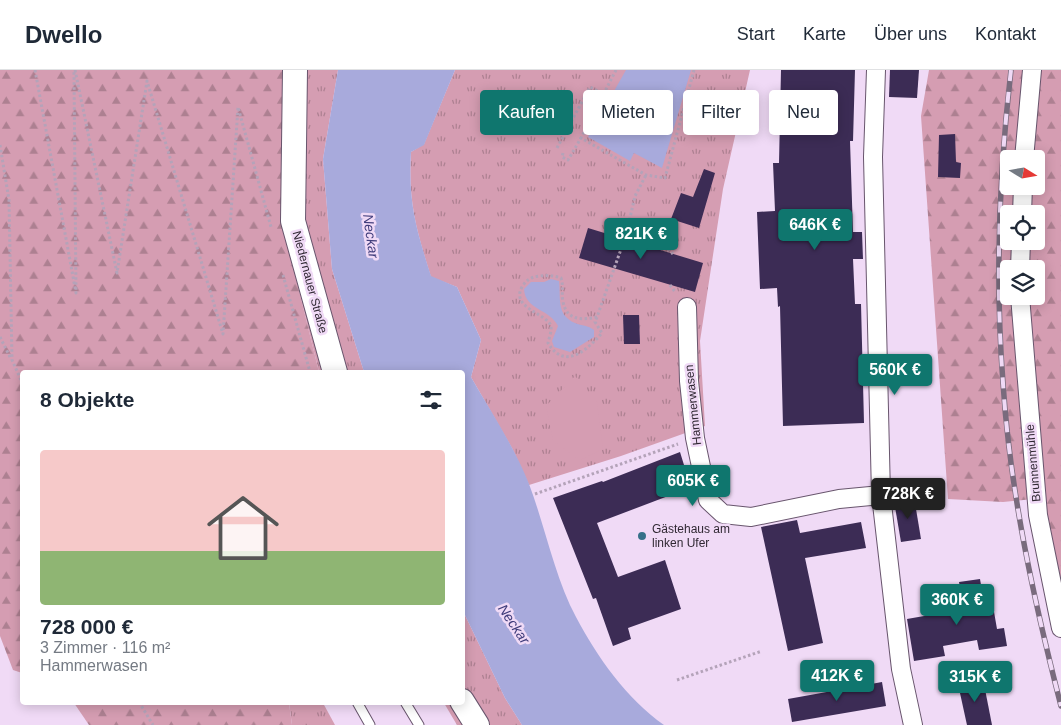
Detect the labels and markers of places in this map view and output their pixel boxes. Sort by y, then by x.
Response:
pin: 646K € [774,208,856,251]
pin: 821K € [600,218,682,260]
pin: 560K € [854,354,936,396]
pin: 605K € [652,464,734,507]
pin: 728K € [867,478,949,520]
place label: Gästehaus am linken Ufer [652,522,730,550]
marker: Gästehaus am linken Ufer [636,530,648,542]
pin: 360K € [916,584,998,626]
pin: 412K € [796,660,878,702]
pin: 315K € [934,660,1016,703]

